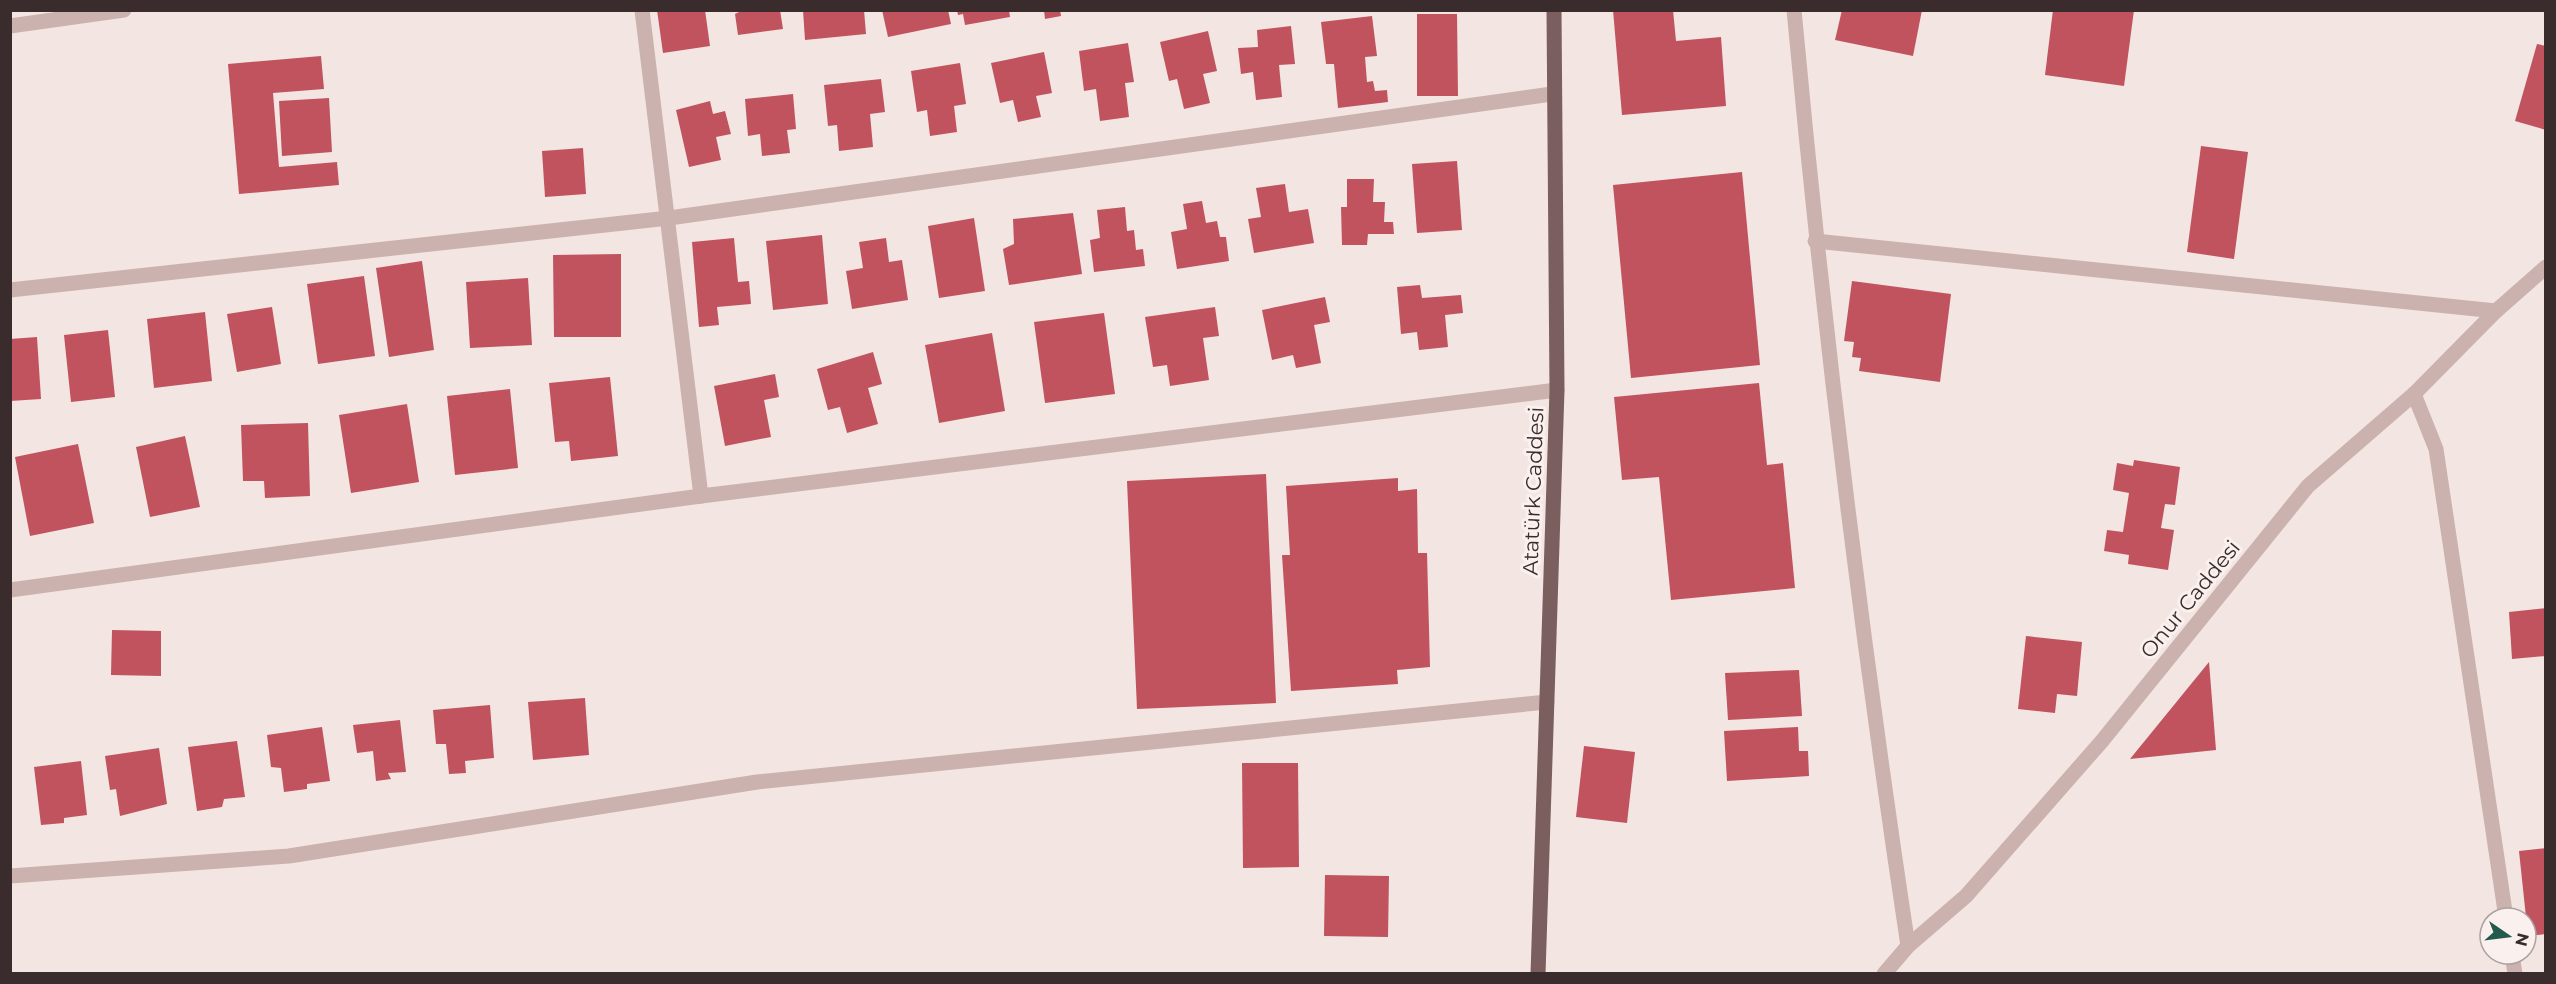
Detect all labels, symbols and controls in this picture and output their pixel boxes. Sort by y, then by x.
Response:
street label: Atatürk Caddesi [1518,406,1548,576]
street label: Onur Caddesi [2135,535,2245,663]
north arrow [2478,906,2538,966]
text: N [2511,931,2533,948]

